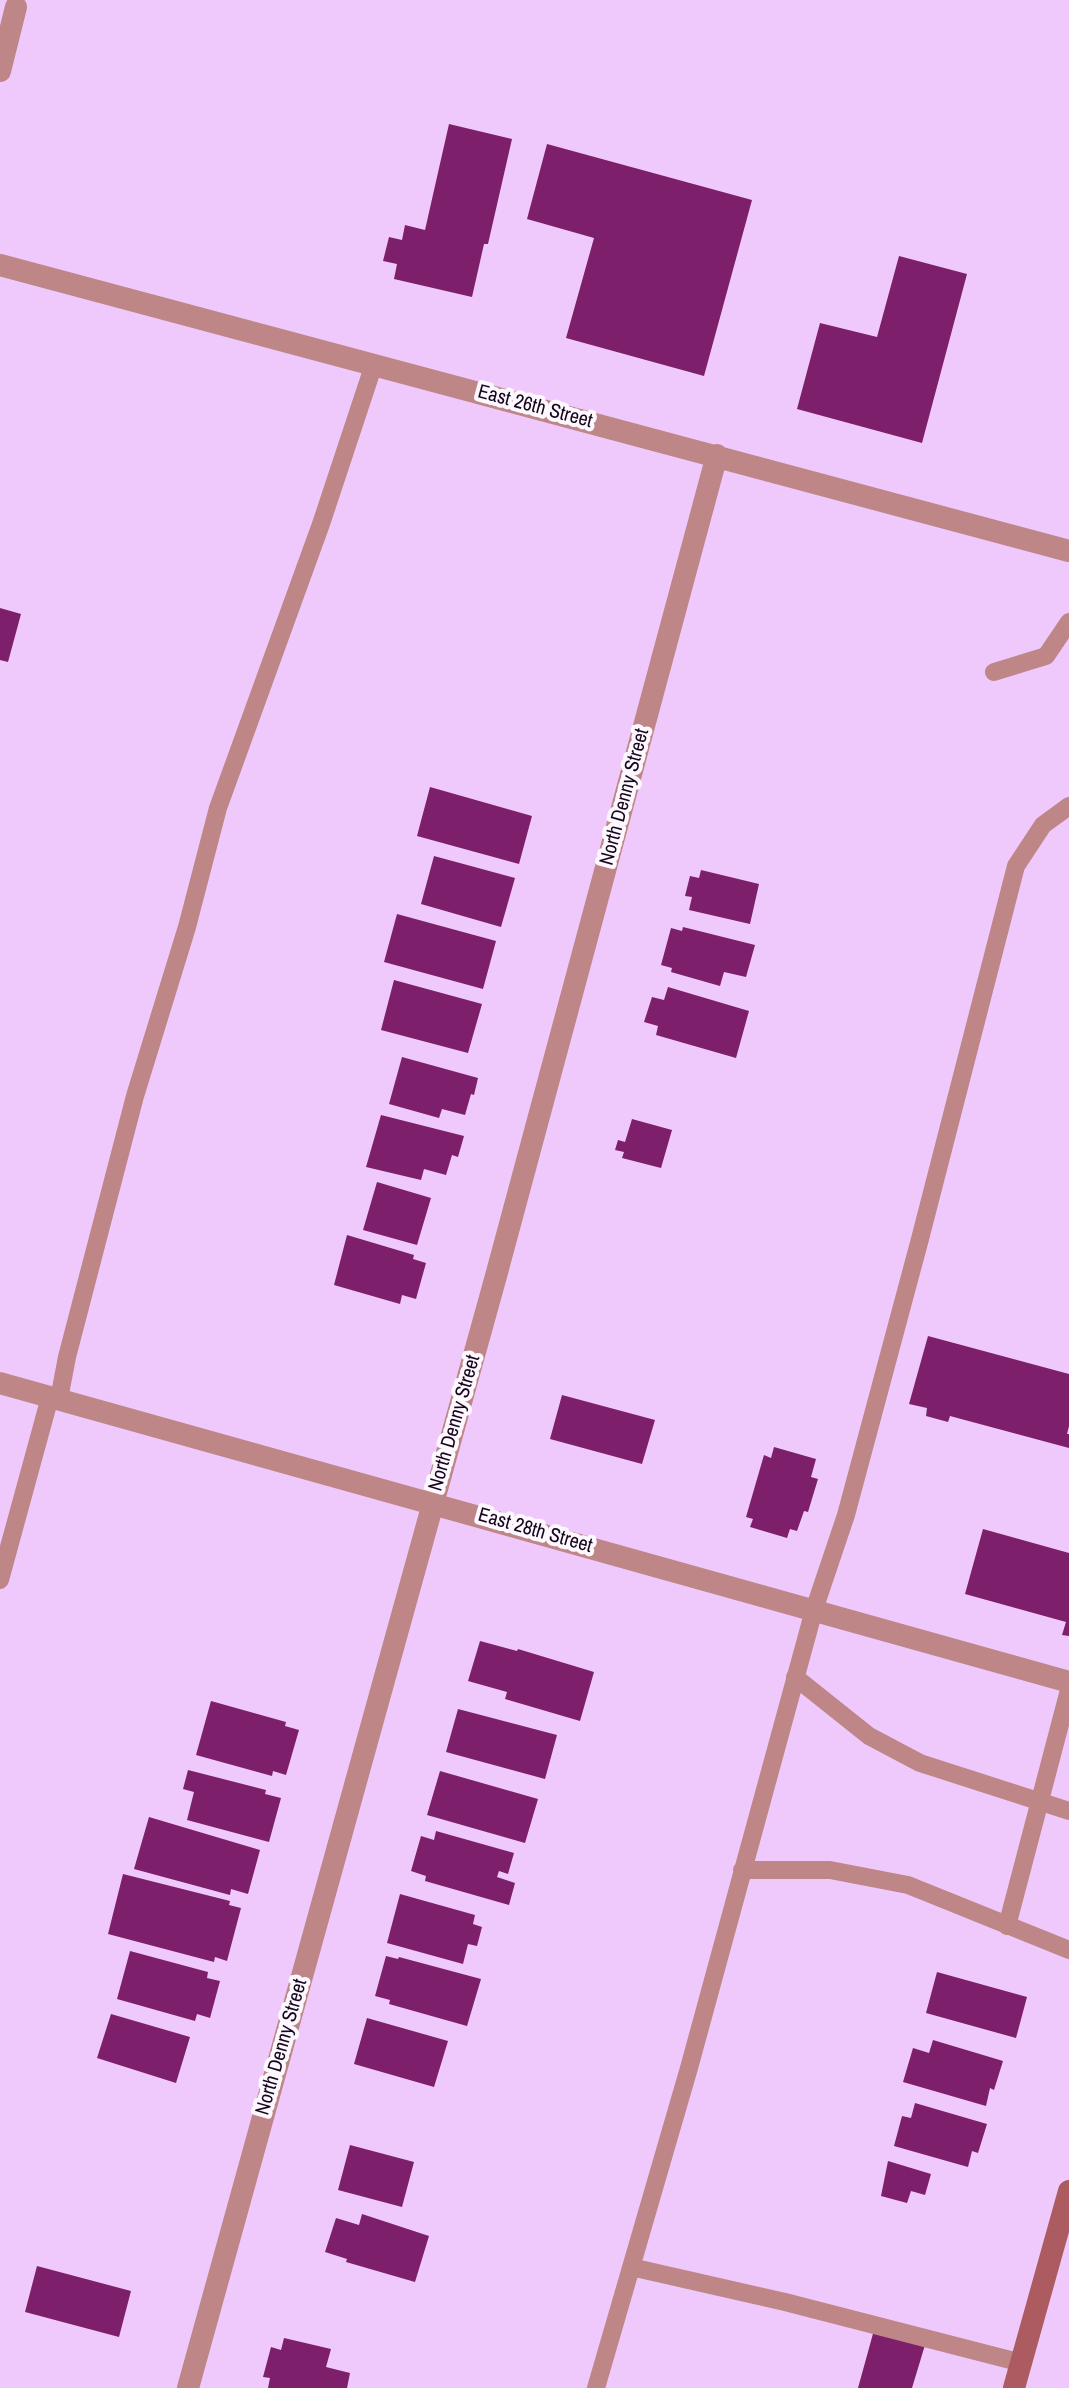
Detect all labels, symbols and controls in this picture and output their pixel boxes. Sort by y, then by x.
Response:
street label: East 26th Street [475,380,595,434]
street label: North Denny Street [595,726,655,868]
street label: North Denny Street [424,1352,486,1494]
street label: East 28th Street [475,1503,595,1559]
street label: North Denny Street [251,1976,313,2118]

